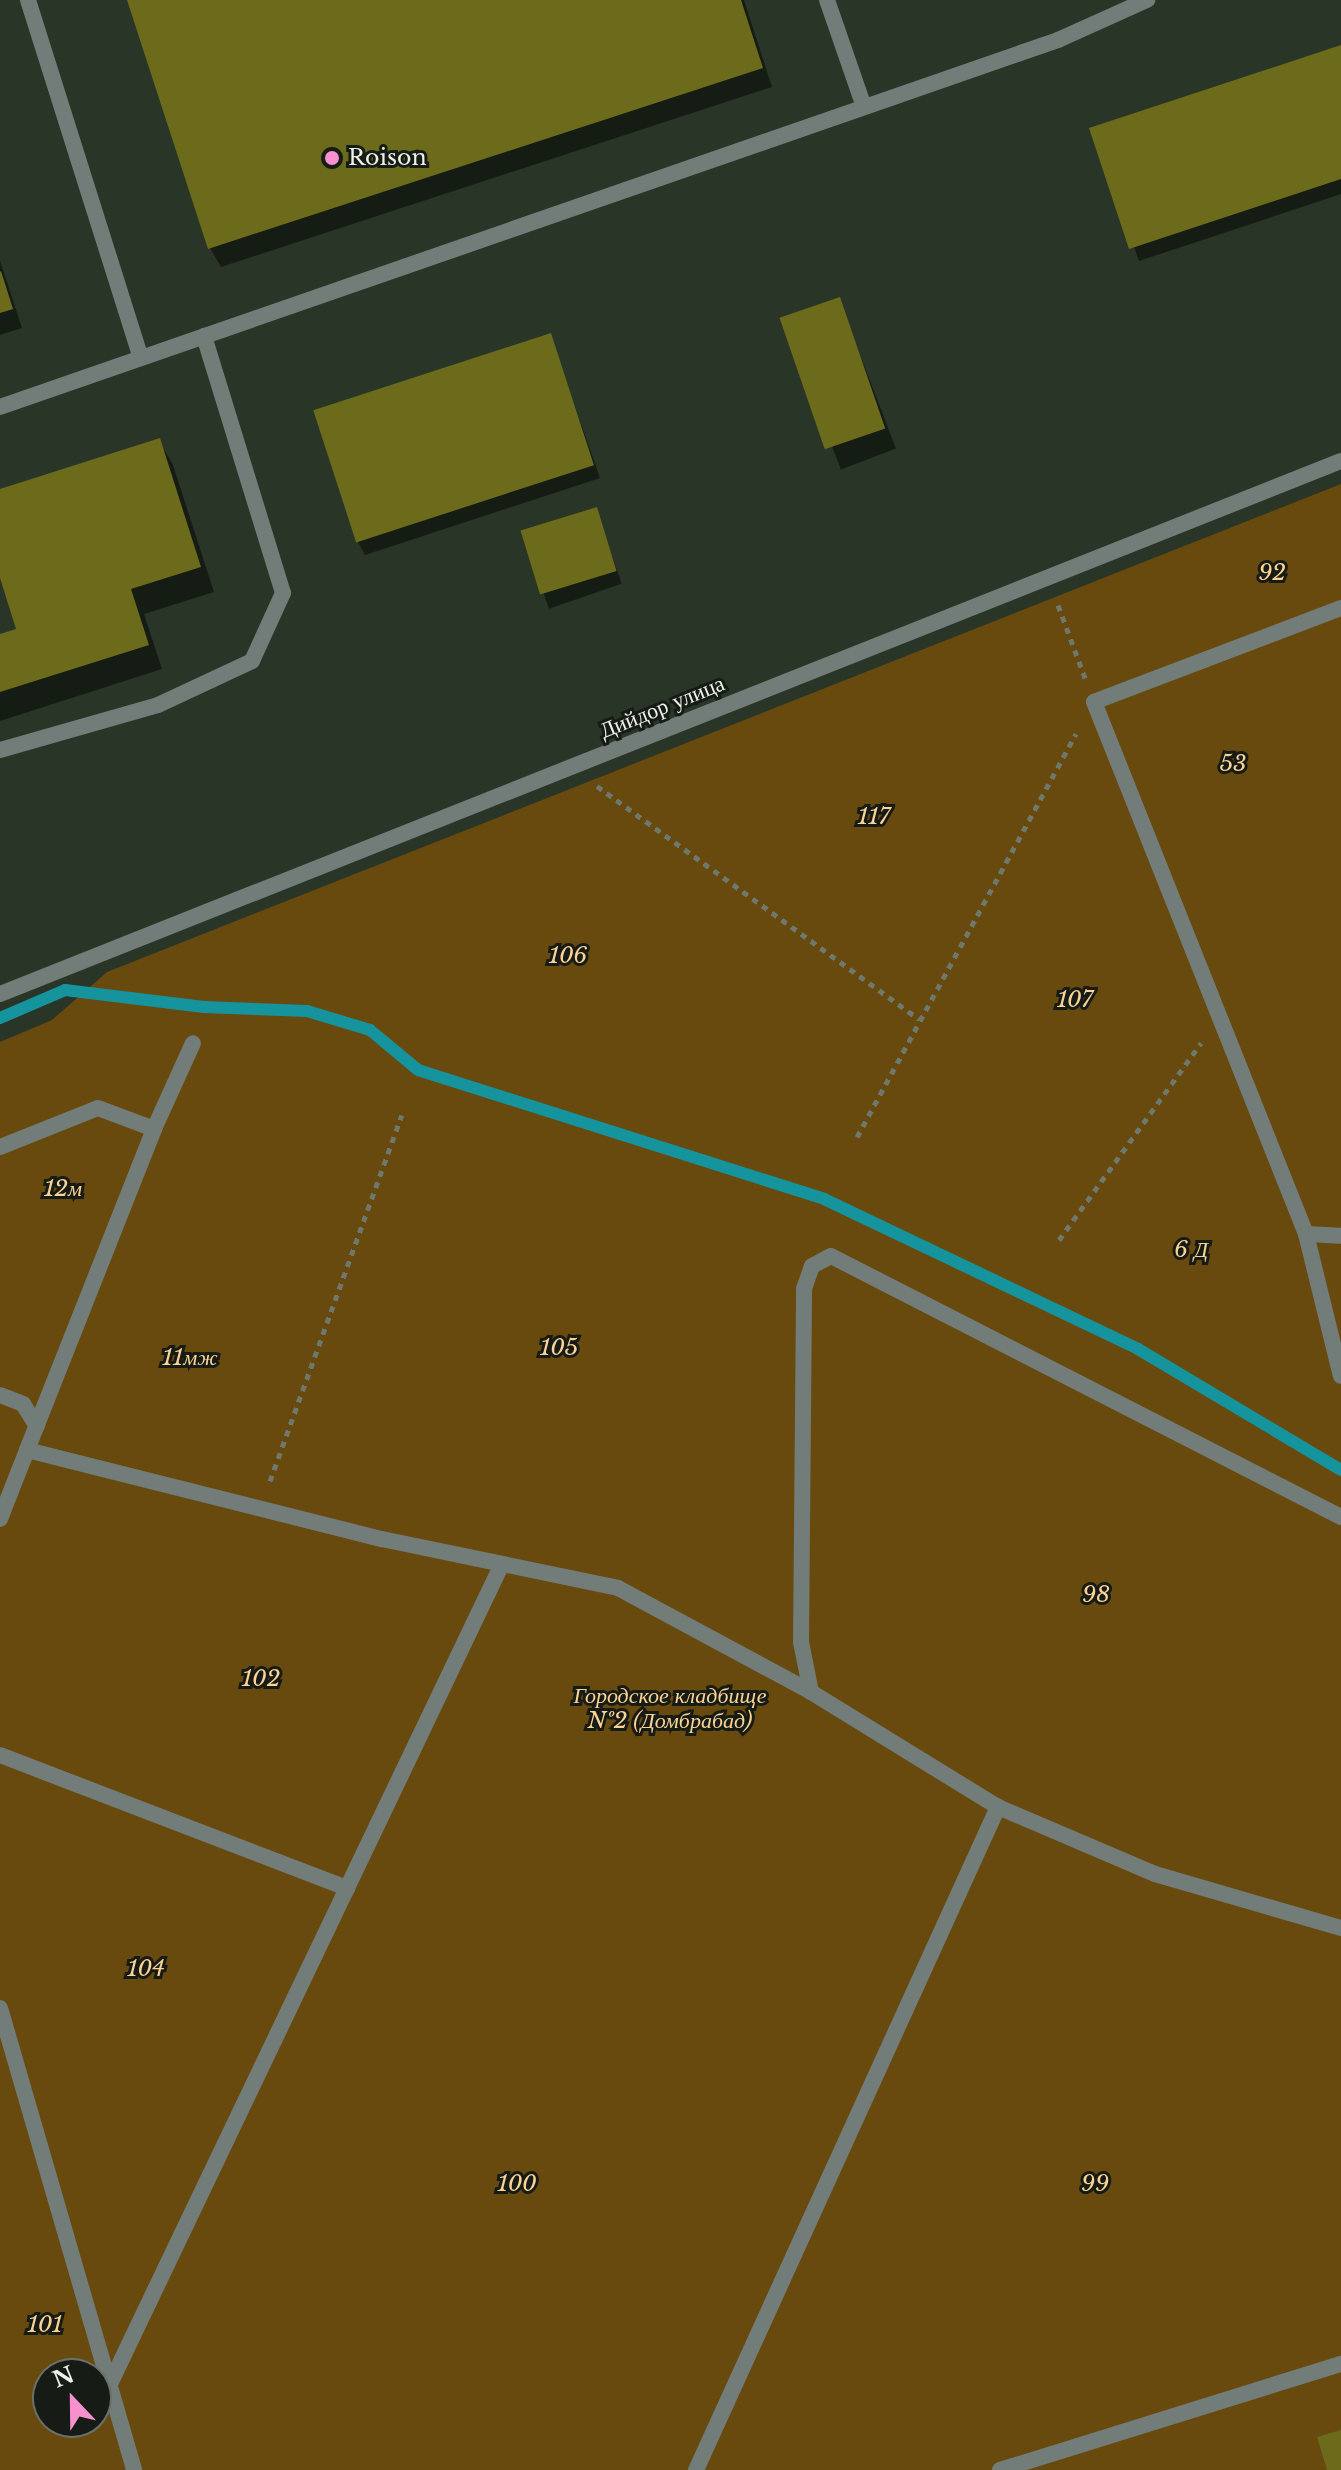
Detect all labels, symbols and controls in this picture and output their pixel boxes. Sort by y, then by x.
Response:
place label: Roison [348,145,427,171]
marker: Roison [323,149,341,167]
park label: 92 [1258,560,1286,586]
street label: Дийдор улица [596,670,728,744]
park label: 53 [1220,751,1246,777]
park label: 117 [858,804,890,830]
park label: 106 [549,943,587,969]
park label: 107 [1057,987,1093,1013]
park label: 12м [44,1176,82,1202]
park label: 6 Д [1174,1237,1208,1263]
park label: 105 [540,1335,578,1361]
park label: 11мж [162,1345,218,1371]
park label: 98 [1082,1582,1110,1608]
park label: 102 [242,1666,280,1692]
park label: Городское кладбище №2 (Домбрабад) [574,1682,766,1734]
park label: 104 [127,1956,165,1982]
park label: 100 [497,2171,537,2197]
park label: 99 [1081,2171,1109,2197]
park label: 101 [27,2312,63,2338]
north arrow [32,2358,112,2438]
text: N [49,2361,78,2394]

